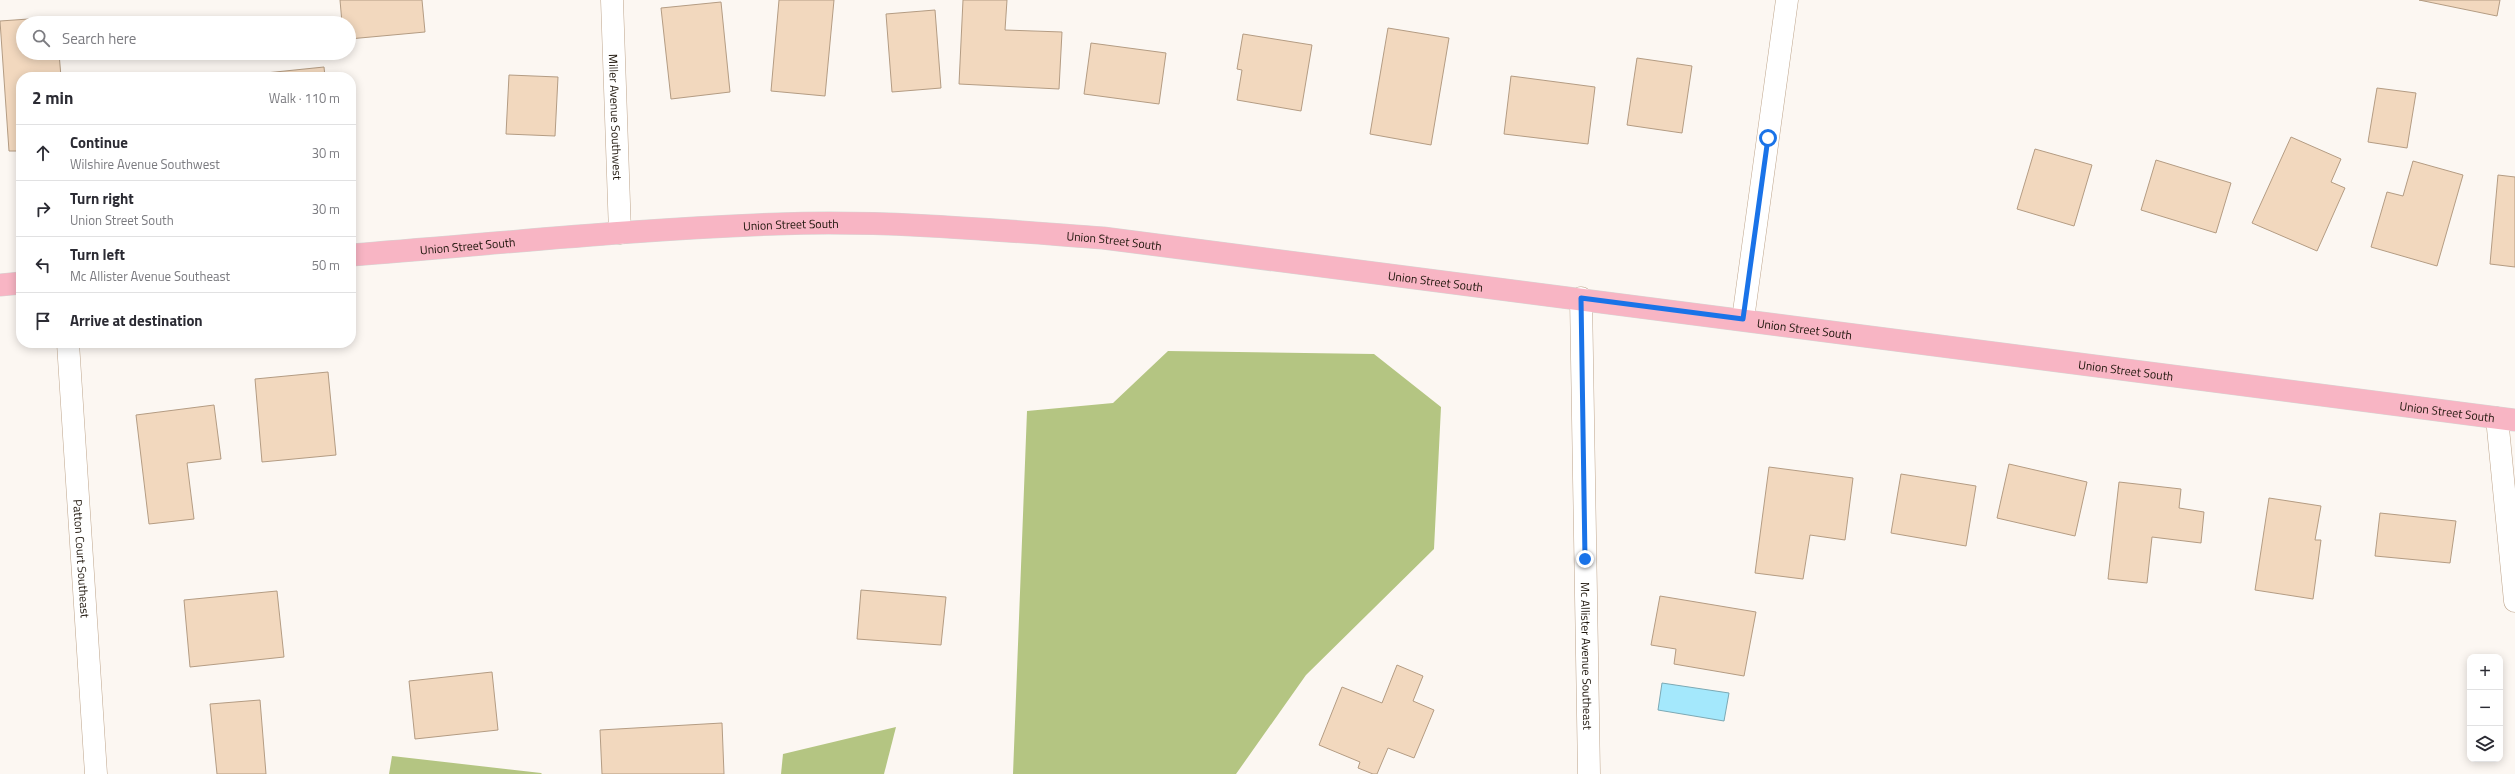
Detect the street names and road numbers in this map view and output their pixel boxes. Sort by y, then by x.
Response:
street label: Miller Avenue Southwest [604,54,628,181]
street label: Union Street South [743,214,839,235]
street label: Union Street South [1066,226,1163,255]
street label: Union Street South [419,232,516,259]
street label: Union Street South [1387,265,1484,296]
street label: Union Street South [1756,313,1853,344]
street label: Union Street South [2077,354,2175,385]
street label: Union Street South [2399,396,2496,427]
street label: Patton Court Southeast [69,499,95,619]
street label: Mc Allister Avenue Southeast [1576,582,1598,731]

